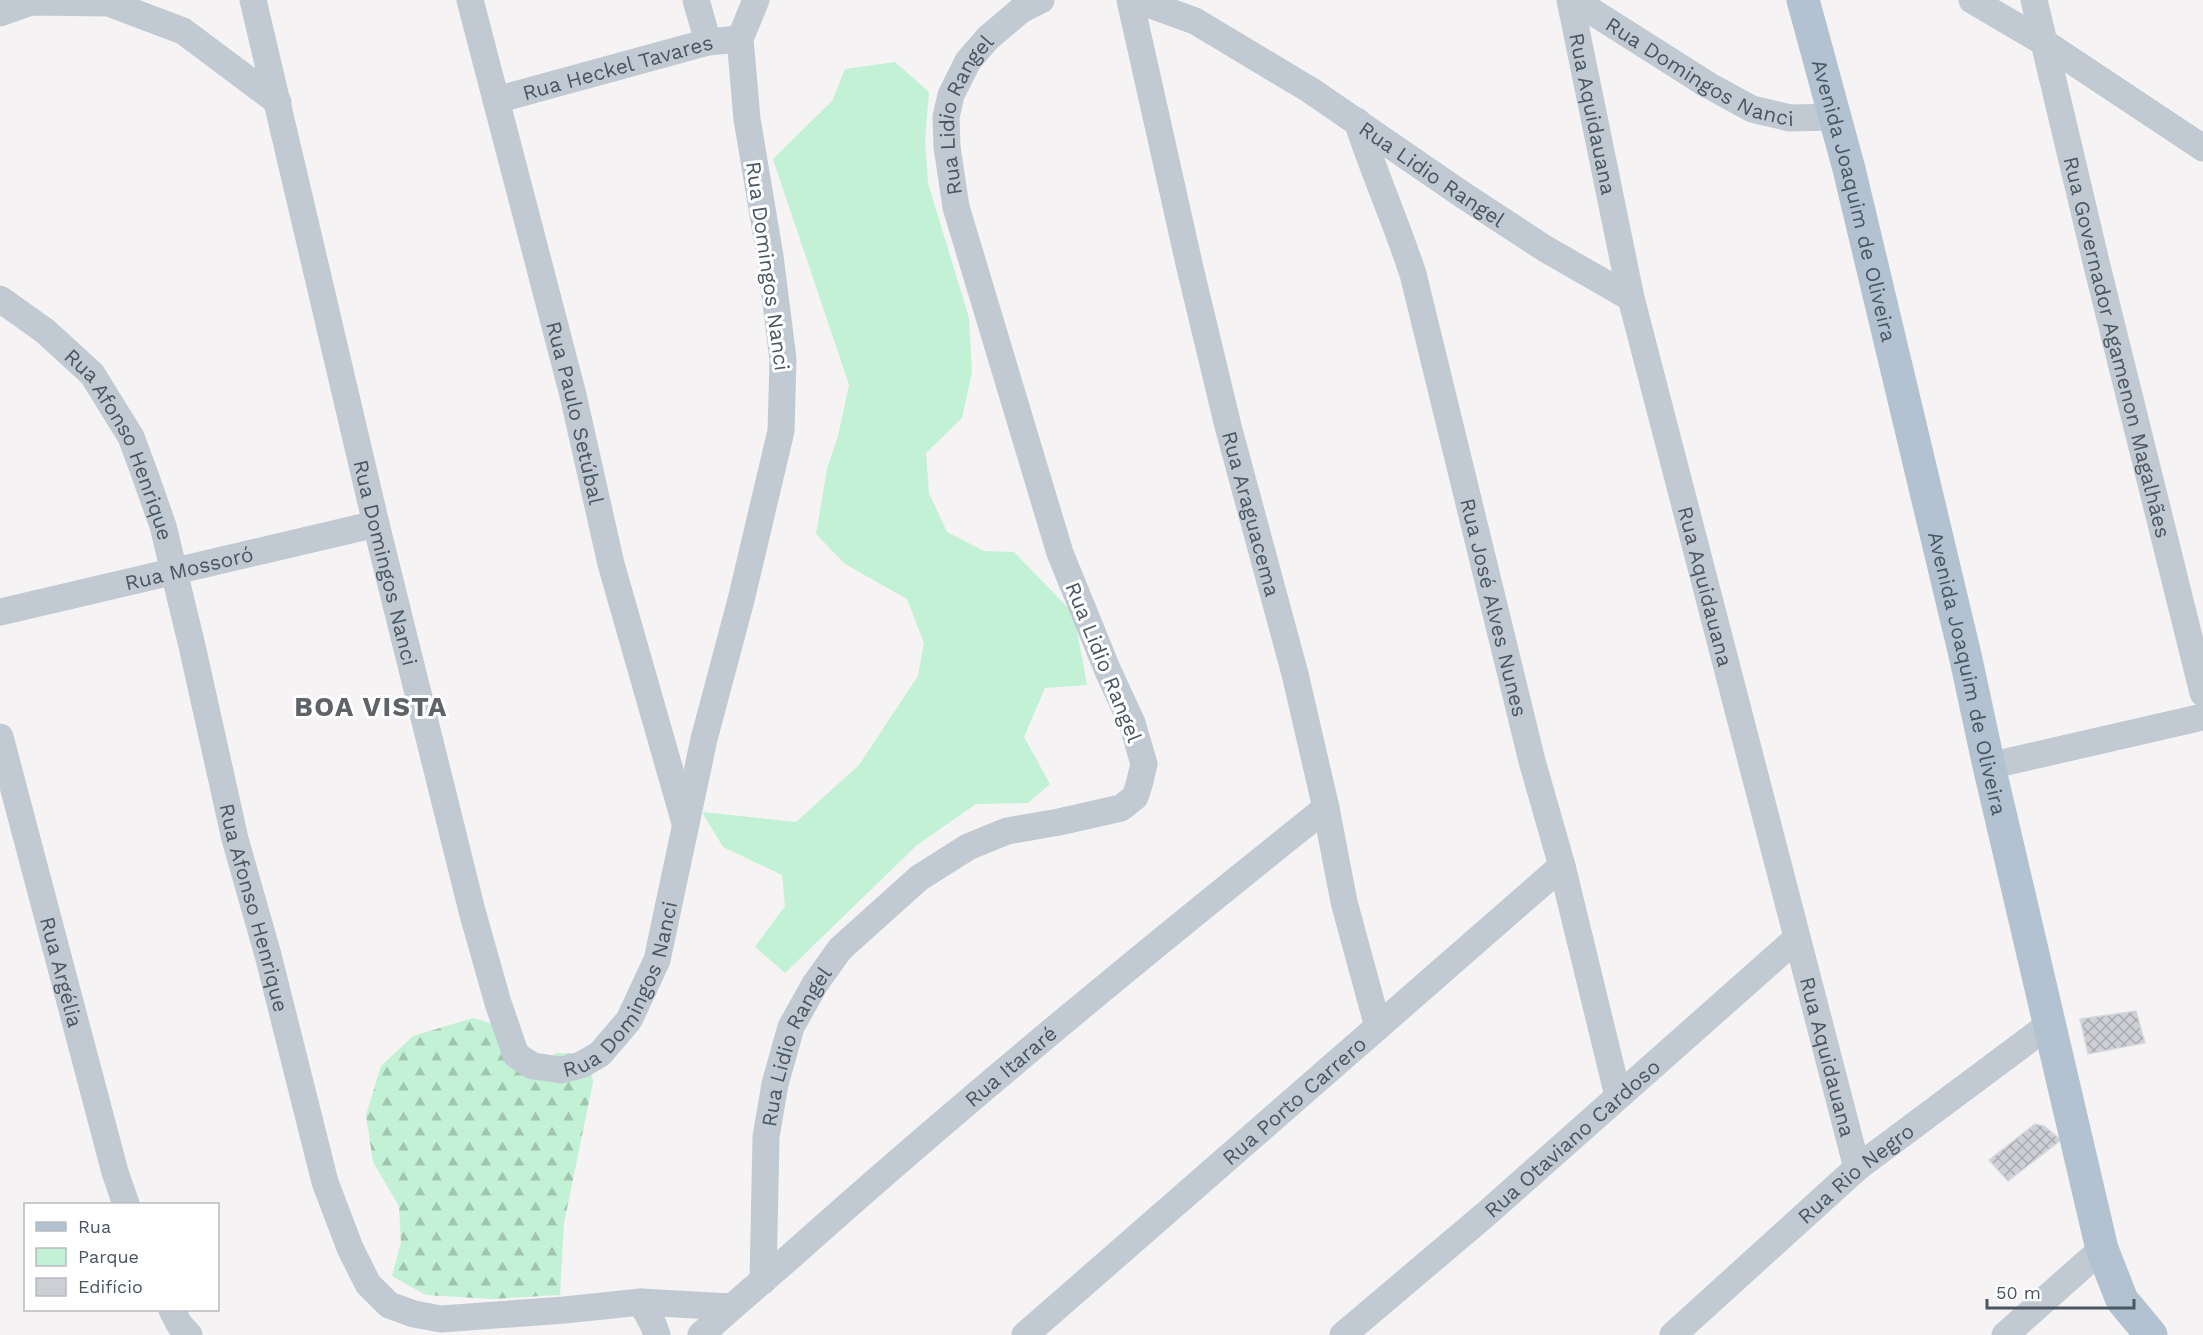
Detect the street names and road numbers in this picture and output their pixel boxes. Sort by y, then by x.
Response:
street label: Rua Domingos Nanci [1601,11,1794,131]
street label: Rua Heckel Tavares [519,29,716,105]
street label: Rua Lidio Rangel [933,29,998,197]
street label: Rua Aquidauana [1565,30,1622,197]
street label: Avenida Joaquim de Oliveira [1807,56,1902,344]
street label: Rua Lidio Rangel [1355,115,1510,232]
street label: Rua Governador Agamenon Magalhães [2059,154,2177,540]
street label: Rua Domingos Nanci [741,160,795,372]
street label: Rua Paulo Setúbal [542,318,610,507]
street label: Rua Afonso Henrique [60,343,178,542]
street label: Rua Araguacema [1217,428,1286,599]
street label: Rua Domingos Nanci [349,457,423,668]
street label: Rua José Alves Nunes [1456,495,1533,719]
street label: Rua Aquidauana [1673,503,1739,669]
street label: Avenida Joaquim de Oliveira [1923,529,2013,817]
street label: Rua Mossoró [122,541,256,595]
street label: Rua Lidio Rangel [1060,578,1148,746]
street label: Rua Afonso Henrique [215,801,294,1014]
street label: Rua Domingos Nanci [560,899,682,1082]
street label: Rua Argélia [36,914,89,1030]
street label: Rua Lidio Rangel [755,961,837,1129]
street label: Rua Aquidauana [1795,974,1861,1140]
street label: Rua Itararé [959,1020,1061,1112]
street label: Rua Porto Carrero [1217,1031,1371,1170]
street label: Rua Otaviano Cardoso [1479,1053,1665,1222]
street label: Rua Rio Negro [1792,1118,1919,1229]

